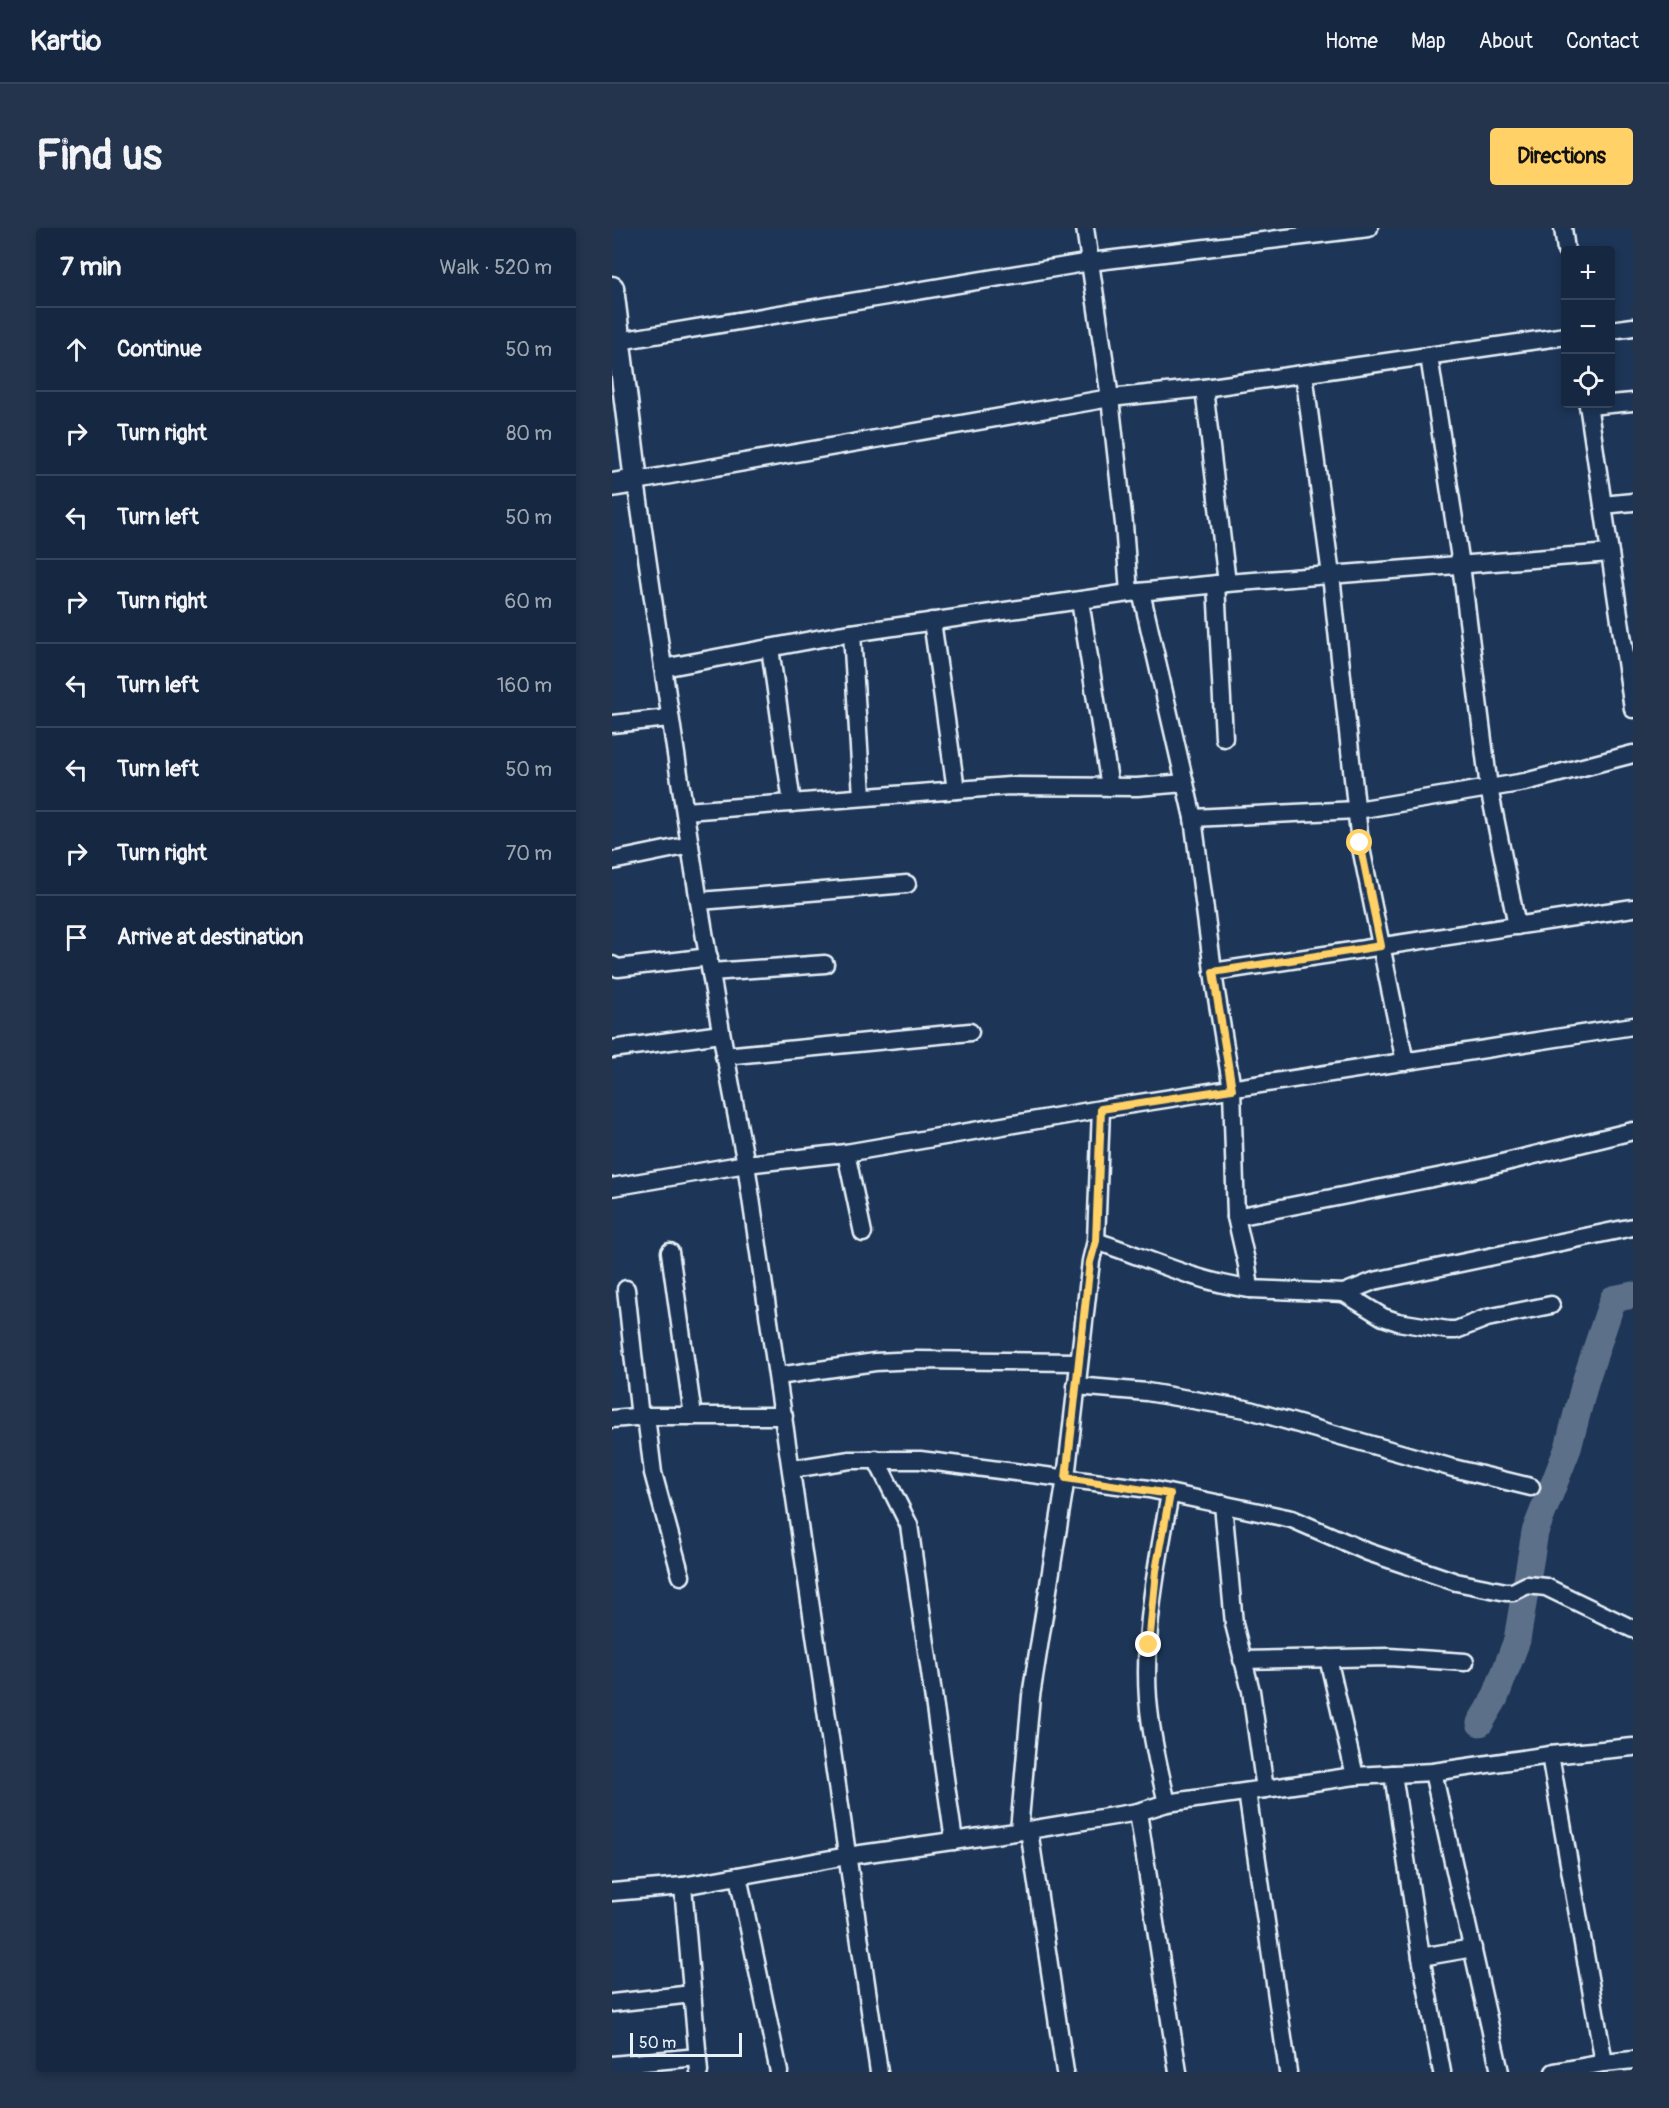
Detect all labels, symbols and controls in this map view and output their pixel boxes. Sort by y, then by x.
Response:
text: Kartio [30,24,101,59]
text: Home [1325,28,1378,55]
text: Map [1411,28,1446,55]
text: About [1479,28,1533,55]
text: Contact [1566,28,1639,55]
button: Directions [1490,128,1633,185]
text: Find us [36,130,162,182]
map controls [1561,246,1615,408]
button: + [1561,246,1615,300]
text: 7 min [60,251,122,283]
text: Walk · 520 m [440,255,552,280]
button: − [1561,300,1615,354]
icon: ahead [60,333,93,366]
text: Continue [117,335,201,363]
text: 50 m [505,337,552,362]
button: locate [1561,354,1615,408]
icon: right [60,417,93,450]
text: Turn right [117,419,207,447]
text: 80 m [506,421,552,446]
icon: left [60,501,93,534]
text: Turn left [117,503,199,531]
text: 50 m [505,505,552,530]
icon: right [60,585,93,618]
text: Turn right [117,587,207,615]
text: 60 m [505,589,552,614]
icon: left [60,669,93,702]
text: Turn left [117,671,199,699]
text: 160 m [497,673,552,698]
icon: left [60,753,93,786]
text: Turn left [117,755,199,783]
text: 50 m [505,757,552,782]
route start [1346,829,1372,855]
icon: right [60,837,93,870]
text: Turn right [117,839,207,867]
text: 70 m [506,841,552,866]
icon: arrive [60,921,93,954]
text: Arrive at destination [117,923,303,951]
route end [1135,1631,1161,1657]
scale bar [630,2030,742,2058]
text: 50 m [639,2033,676,2053]

